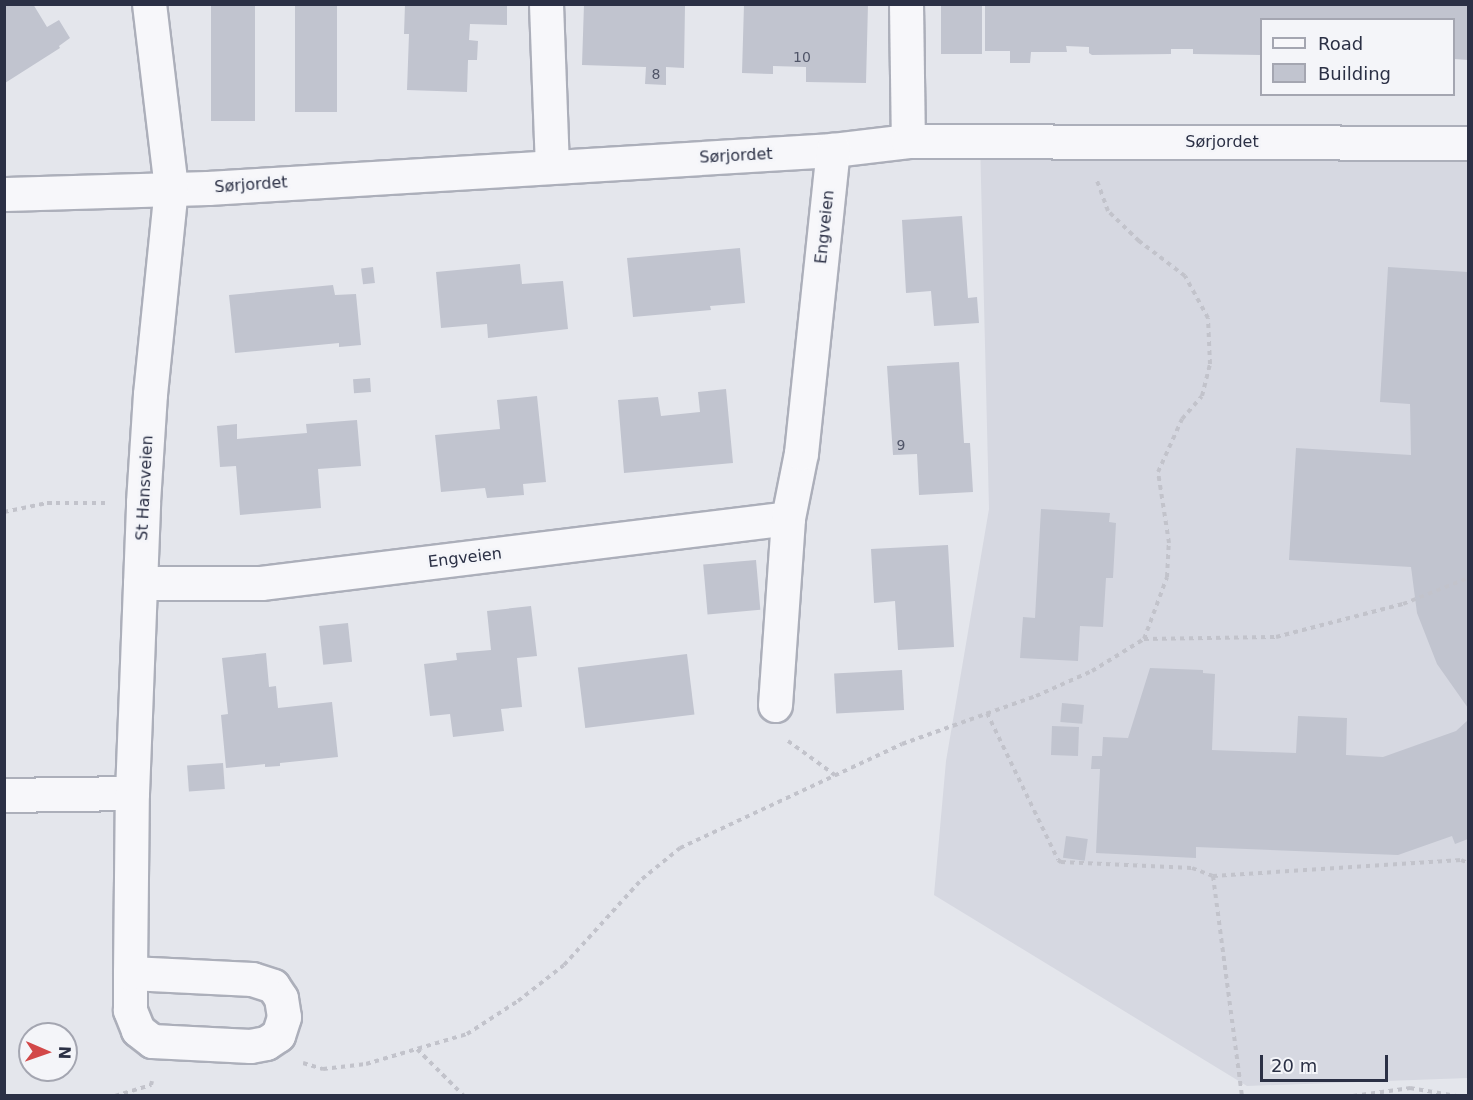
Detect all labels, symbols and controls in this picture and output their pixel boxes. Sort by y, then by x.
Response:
legend [1260,18,1455,96]
text: Road [1318,33,1363,54]
house number: 10 [793,49,811,65]
text: Building [1318,63,1391,84]
house number: 8 [652,66,660,82]
street label: Sørjordet [1185,132,1259,152]
street label: Sørjordet [699,144,773,168]
street label: Sørjordet [214,173,288,197]
street label: Engveien [812,189,838,265]
street label: St Hansveien [133,435,157,541]
house number: 9 [897,437,905,453]
street label: Engveien [427,544,503,572]
north arrow [18,1022,78,1082]
scale bar [1263,1043,1390,1081]
text: N [55,1046,74,1060]
text: 20 m [1271,1055,1317,1076]

